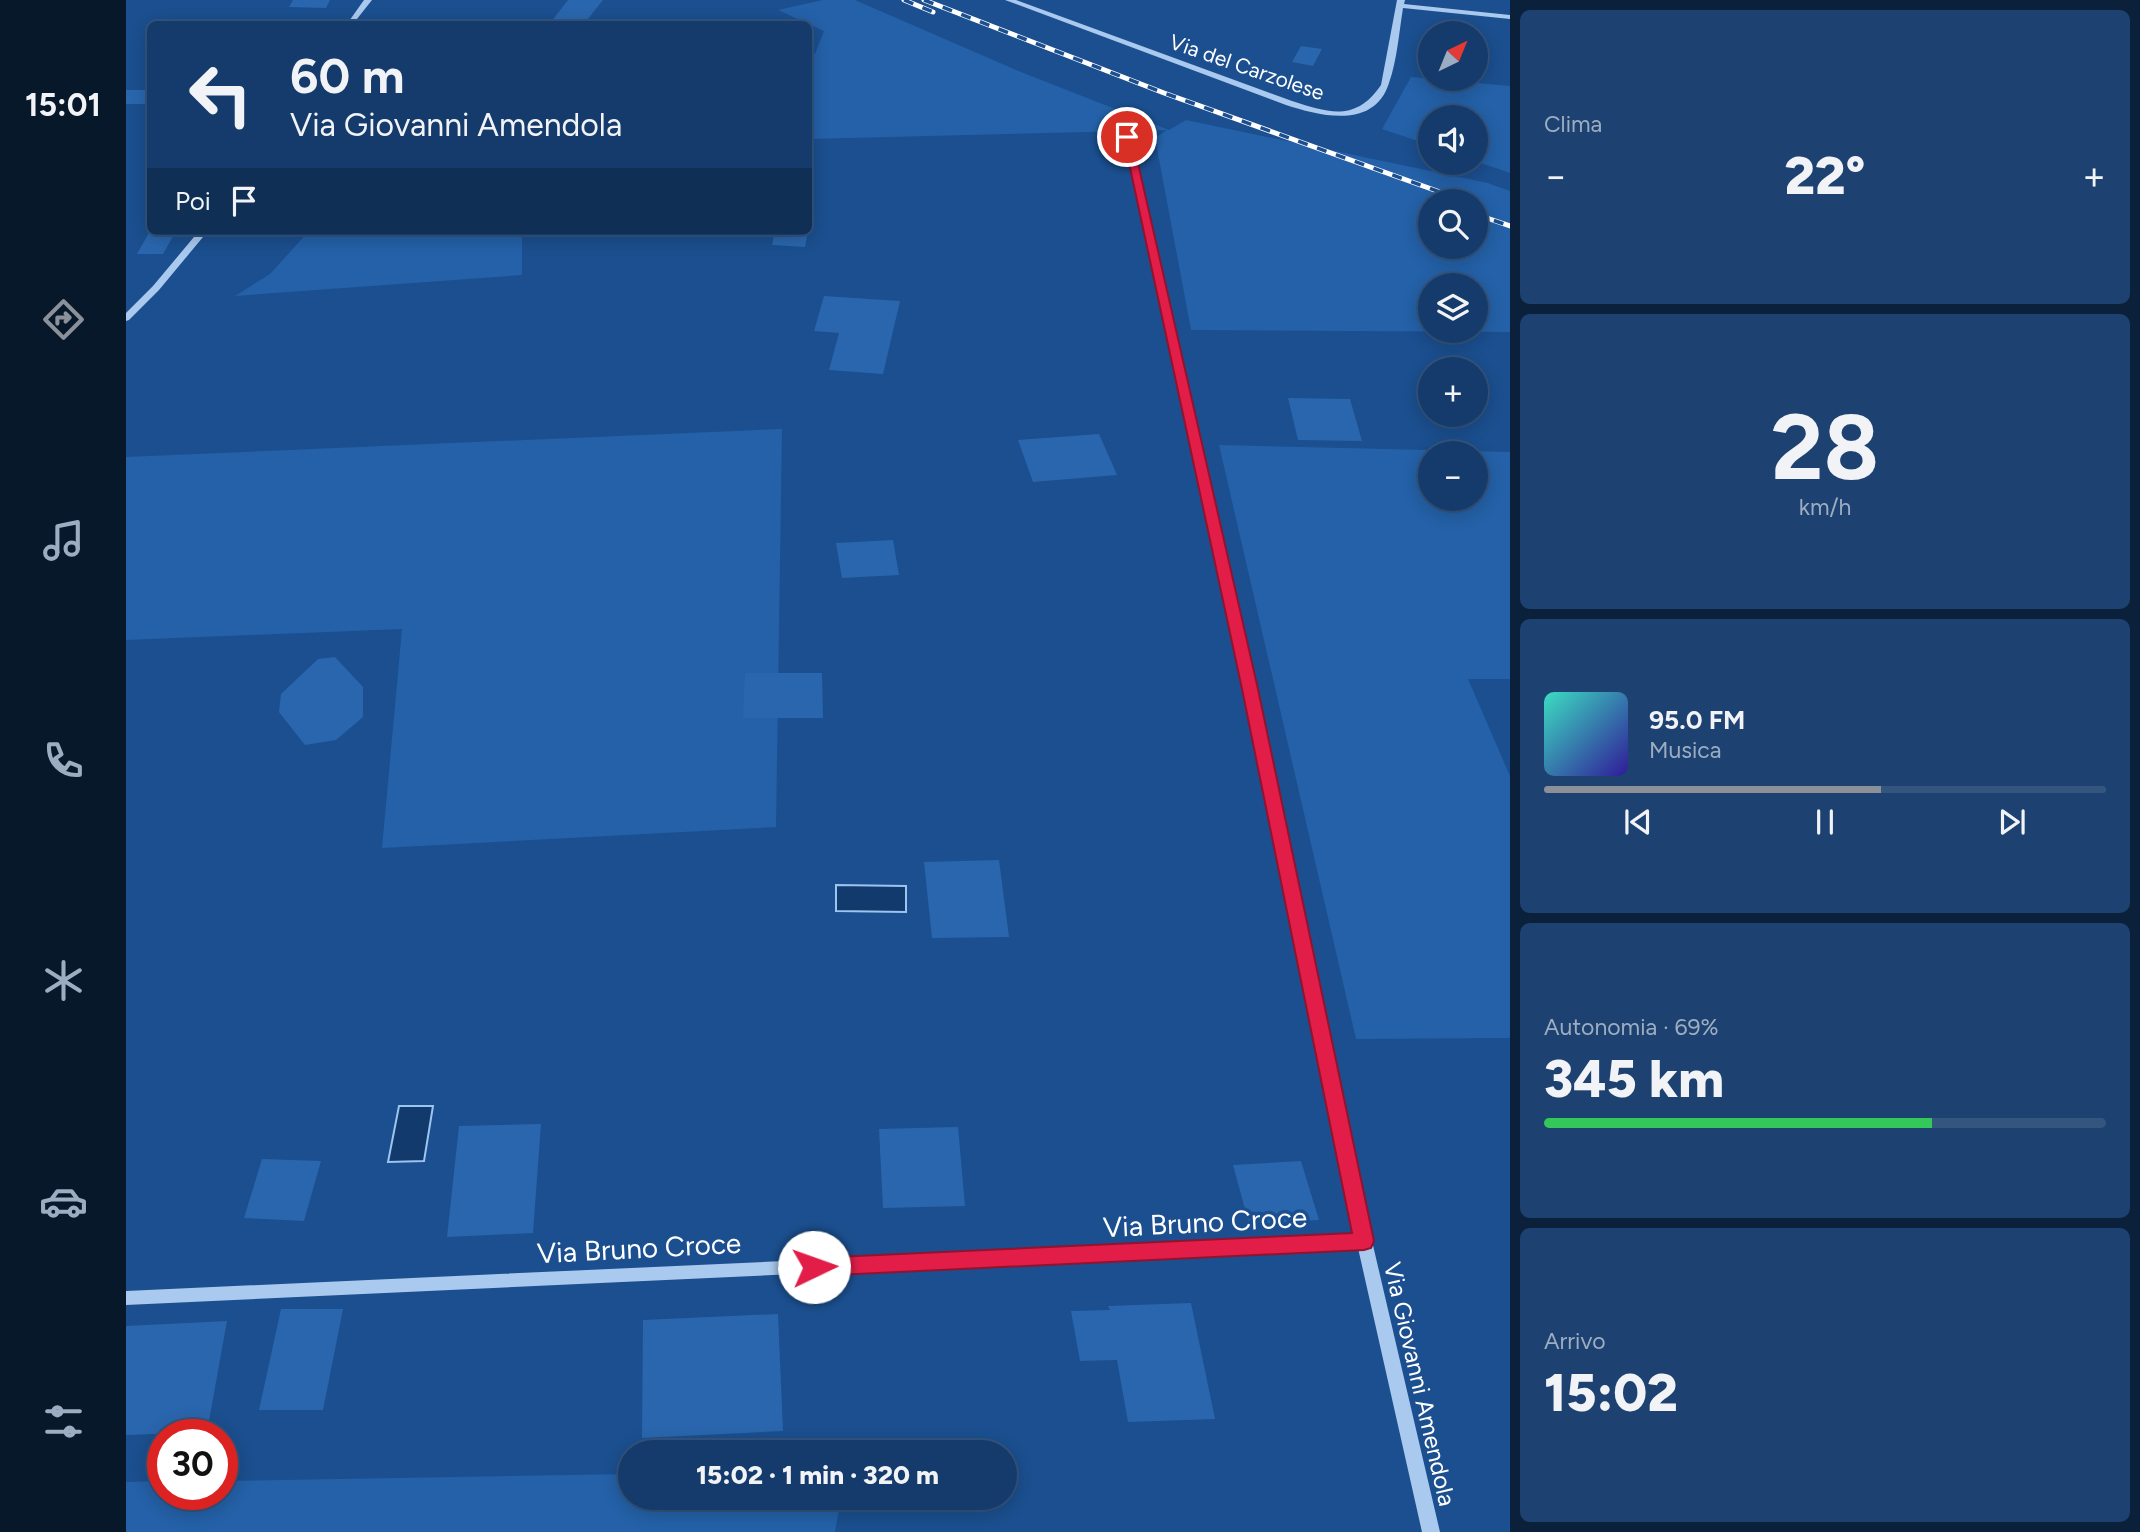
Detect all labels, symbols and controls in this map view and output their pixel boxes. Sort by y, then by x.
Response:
north arrow [1418,21,1488,91]
map controls [1418,21,1488,511]
street label: Via del Carzolese [1166,29,1328,105]
text: 60 m [290,46,405,105]
icon: left [175,49,266,140]
text: 15:01 [25,86,101,124]
button: sound [1418,105,1488,175]
text: Via Giovanni Amendola [290,106,622,144]
pin [1097,107,1157,167]
text: Clima [1544,110,1602,138]
icon: arrive [1108,118,1146,156]
text: 22° [1784,145,1866,207]
text: − [1544,153,1568,199]
text: + [2082,153,2106,199]
icon: arrive [225,182,263,220]
text: Poi [175,185,211,217]
button: search [1418,189,1488,259]
button: layers [1418,273,1488,343]
icon: directions [39,295,88,344]
button: + [1418,357,1488,427]
text: 28 [1771,393,1879,502]
button: − [1418,441,1488,511]
text: km/h [1799,493,1851,521]
icon: music [39,516,88,565]
text: 95.0 FM [1649,704,1745,736]
icon: phone [39,736,88,785]
text: Musica [1649,736,1722,764]
icon: previous [1619,803,1657,841]
icon: pause [1806,803,1844,841]
icon: next [1993,803,2031,841]
icon: climate [39,956,88,1005]
text: Autonomia · 69% [1544,1013,1719,1041]
text: 345 km [1544,1048,1724,1110]
icon: car [39,1177,88,1226]
street label: Via Bruno Croce [1102,1200,1308,1244]
street label: Via Bruno Croce [536,1226,742,1270]
position arrow [777,1230,851,1304]
street label: Via Giovanni Amendola [1378,1259,1462,1509]
text: Arrivo [1544,1327,1606,1355]
text: 15:02 [1544,1362,1678,1424]
icon: filters [39,1397,88,1446]
speed limit sign: 30 [147,1419,238,1510]
text: 15:02 · 1 min · 320 m [696,1459,939,1491]

